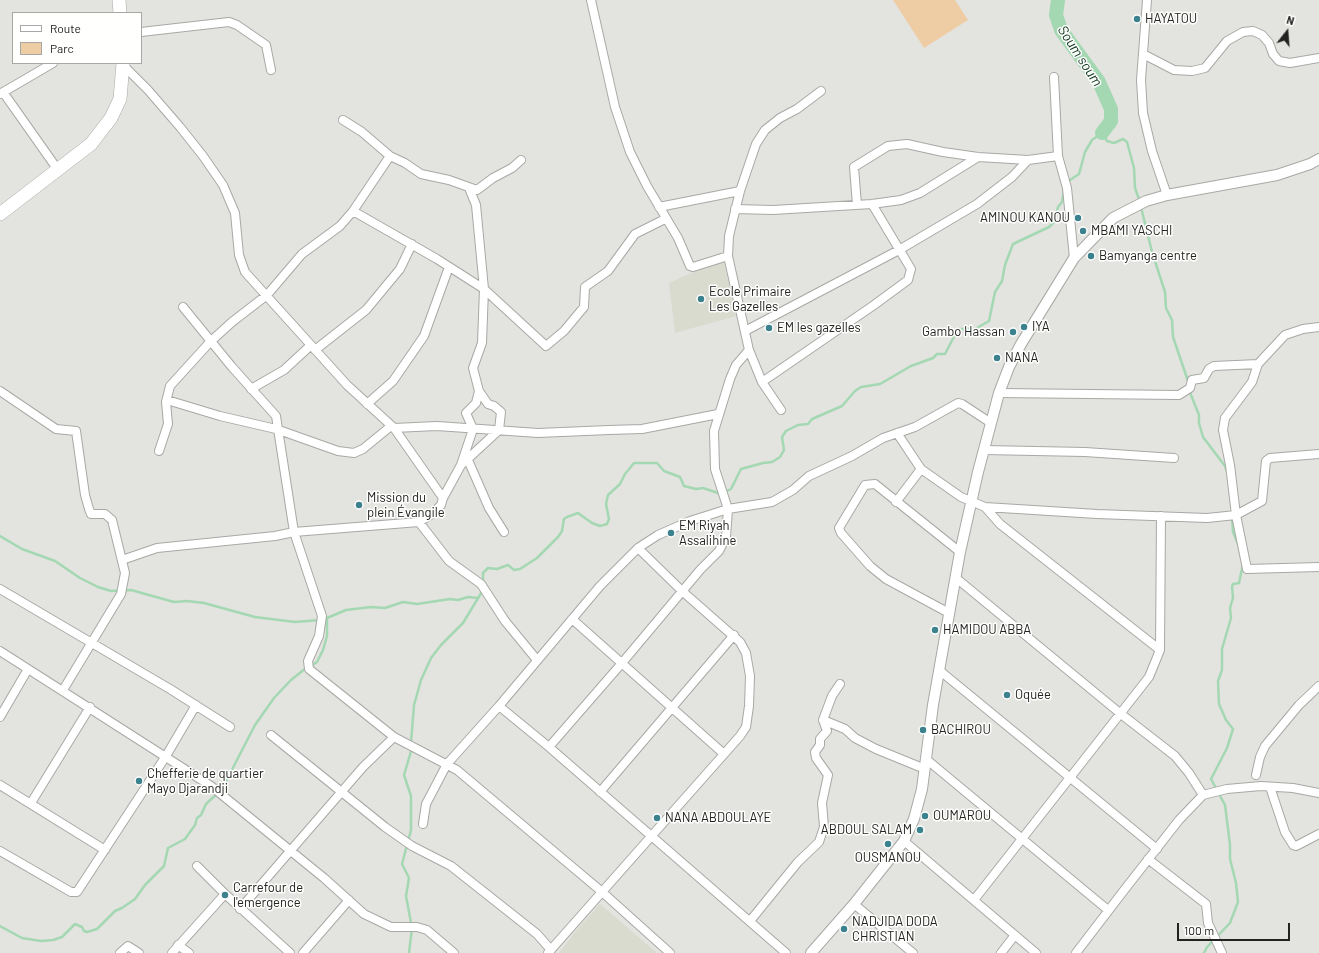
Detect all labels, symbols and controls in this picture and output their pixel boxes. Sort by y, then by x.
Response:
place label: HAYATOU [1145,11,1197,27]
legend [12,12,142,64]
north arrow [1267,12,1307,52]
text: N [1285,13,1296,27]
marker: HAYATOU [1132,14,1142,24]
text: Route [50,21,81,35]
water label: Soum soum [1054,22,1106,90]
text: Parc [50,41,74,55]
place label: AMINOU KANOU [980,210,1070,226]
marker: AMINOU KANOU [1073,213,1083,223]
place label: MBAMI YASCHI [1091,223,1172,239]
marker: MBAMI YASCHI [1078,226,1088,236]
place label: Bamyanga centre [1099,248,1197,264]
marker: Bamyanga centre [1086,251,1096,261]
place label: Ecole Primaire Les Gazelles [709,284,791,315]
marker: Ecole Primaire Les Gazelles [696,294,706,304]
place label: IYA [1032,319,1050,335]
place label: EM les gazelles [777,320,861,336]
marker: IYA [1019,322,1029,332]
marker: EM les gazelles [764,323,774,333]
place label: Gambo Hassan [922,324,1005,340]
marker: Gambo Hassan [1008,327,1018,337]
place label: NANA [1005,350,1038,366]
marker: NANA [992,353,1002,363]
place label: Mission du plein Évangile [367,490,445,521]
marker: Mission du plein Évangile [354,500,364,510]
place label: EM Riyah Assalihine [679,518,736,549]
marker: EM Riyah Assalihine [666,528,676,538]
place label: HAMIDOU ABBA [943,622,1031,638]
marker: HAMIDOU ABBA [930,625,940,635]
place label: Oquée [1015,687,1051,703]
marker: Oquée [1002,690,1012,700]
place label: BACHIROU [931,722,991,738]
marker: BACHIROU [918,725,928,735]
place label: Chefferie de quartier Mayo Djarandji [147,766,264,797]
marker: Chefferie de quartier Mayo Djarandji [134,776,144,786]
place label: OUMAROU [933,808,991,824]
place label: NANA ABDOULAYE [665,810,771,826]
marker: OUMAROU [920,811,930,821]
marker: NANA ABDOULAYE [652,813,662,823]
place label: ABDOUL SALAM [821,822,912,838]
marker: ABDOUL SALAM [915,825,925,835]
marker: OUSMANOU [883,839,893,849]
place label: OUSMANOU [855,850,921,866]
place label: Carrefour de l'emergence [233,880,303,911]
marker: Carrefour de l'emergence [220,890,230,900]
place label: NADJIDA DODA CHRISTIAN [852,914,938,945]
scale bar [1179,915,1292,941]
text: 100 m [1184,923,1214,937]
marker: NADJIDA DODA CHRISTIAN [839,924,849,934]

